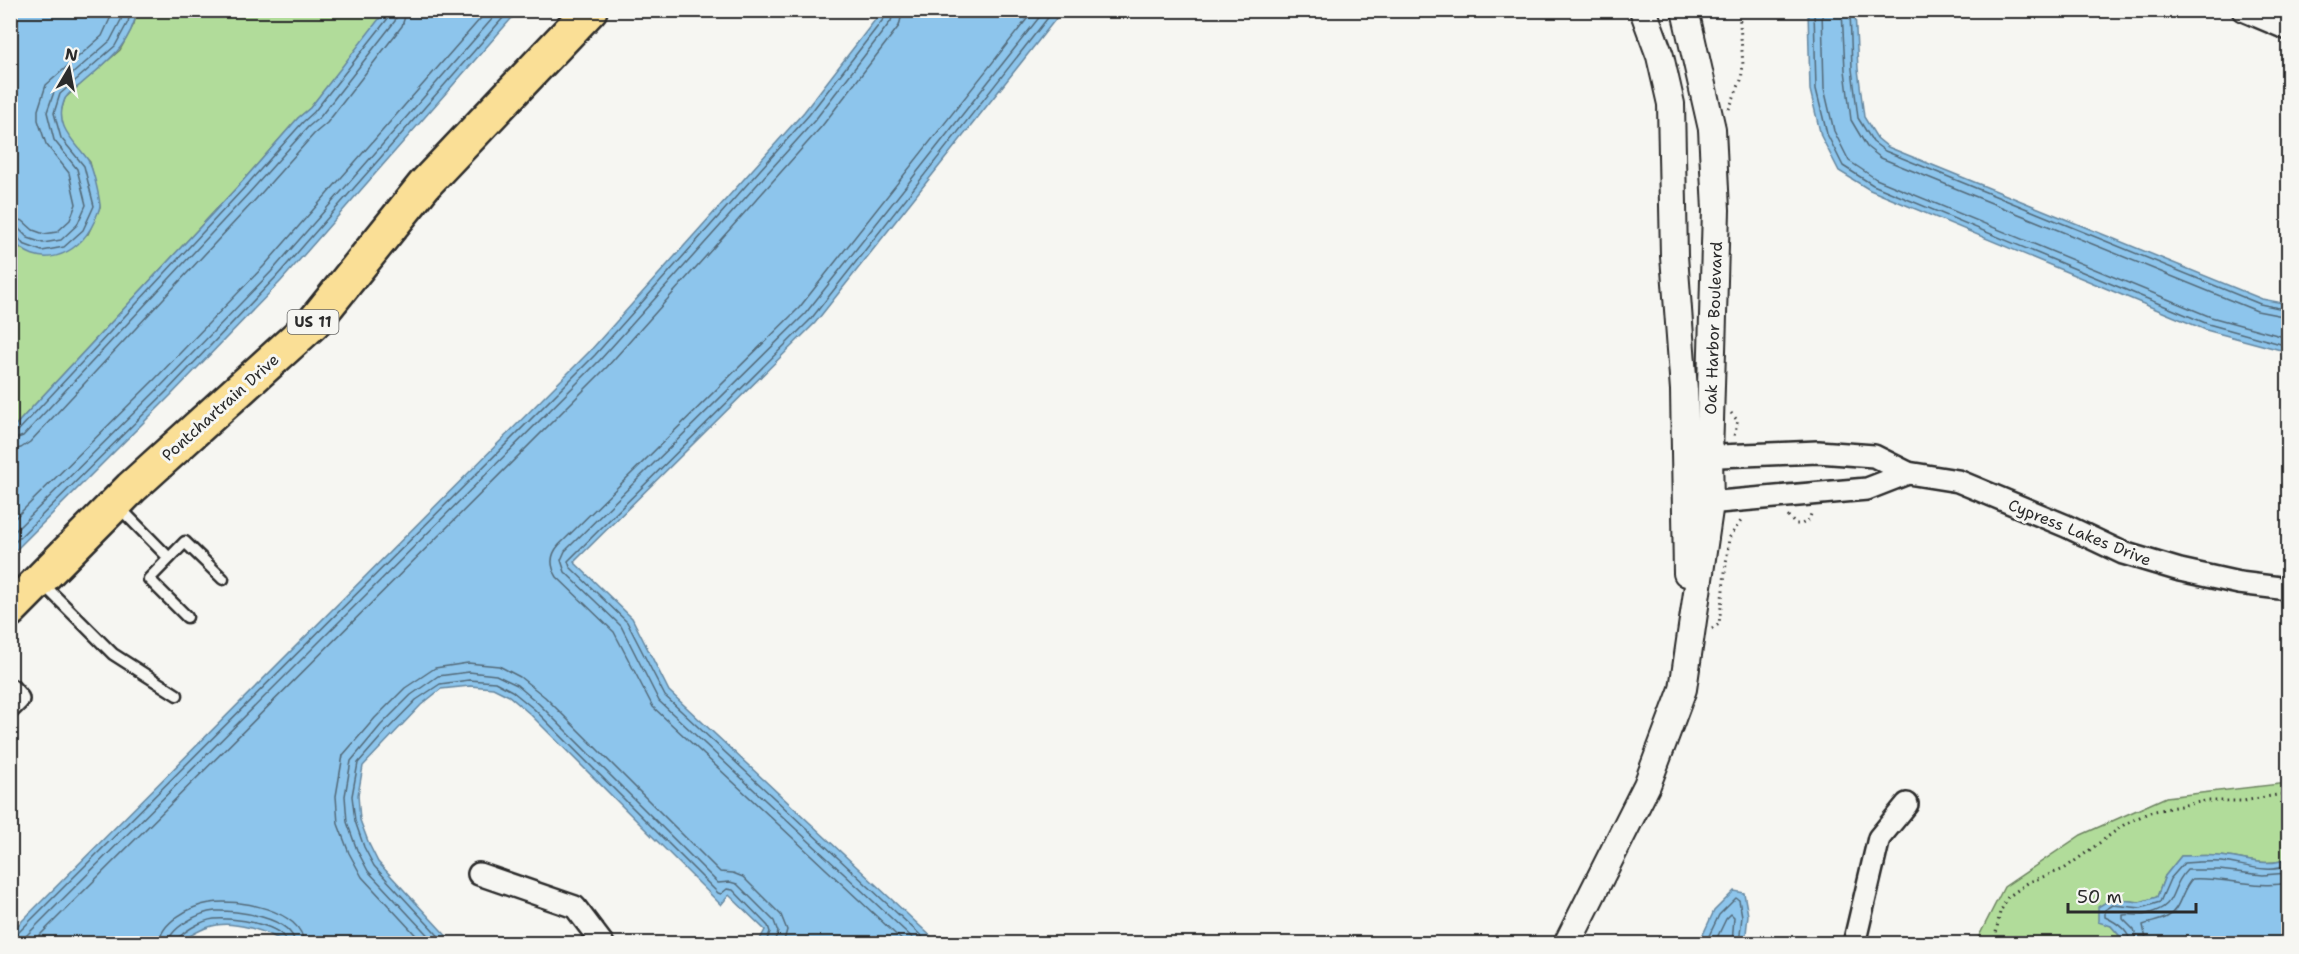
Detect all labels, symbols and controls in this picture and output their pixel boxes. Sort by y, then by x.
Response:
north arrow [39,39,99,99]
text: N [63,43,80,66]
street label: Oak Harbor Boulevard [1700,241,1727,415]
road number: US 11 [288,310,338,334]
street label: Pontchartrain Drive [157,349,283,466]
street label: Cypress Lakes Drive [2005,494,2154,571]
scale bar [2068,876,2196,914]
text: 50 m [2077,885,2122,909]

